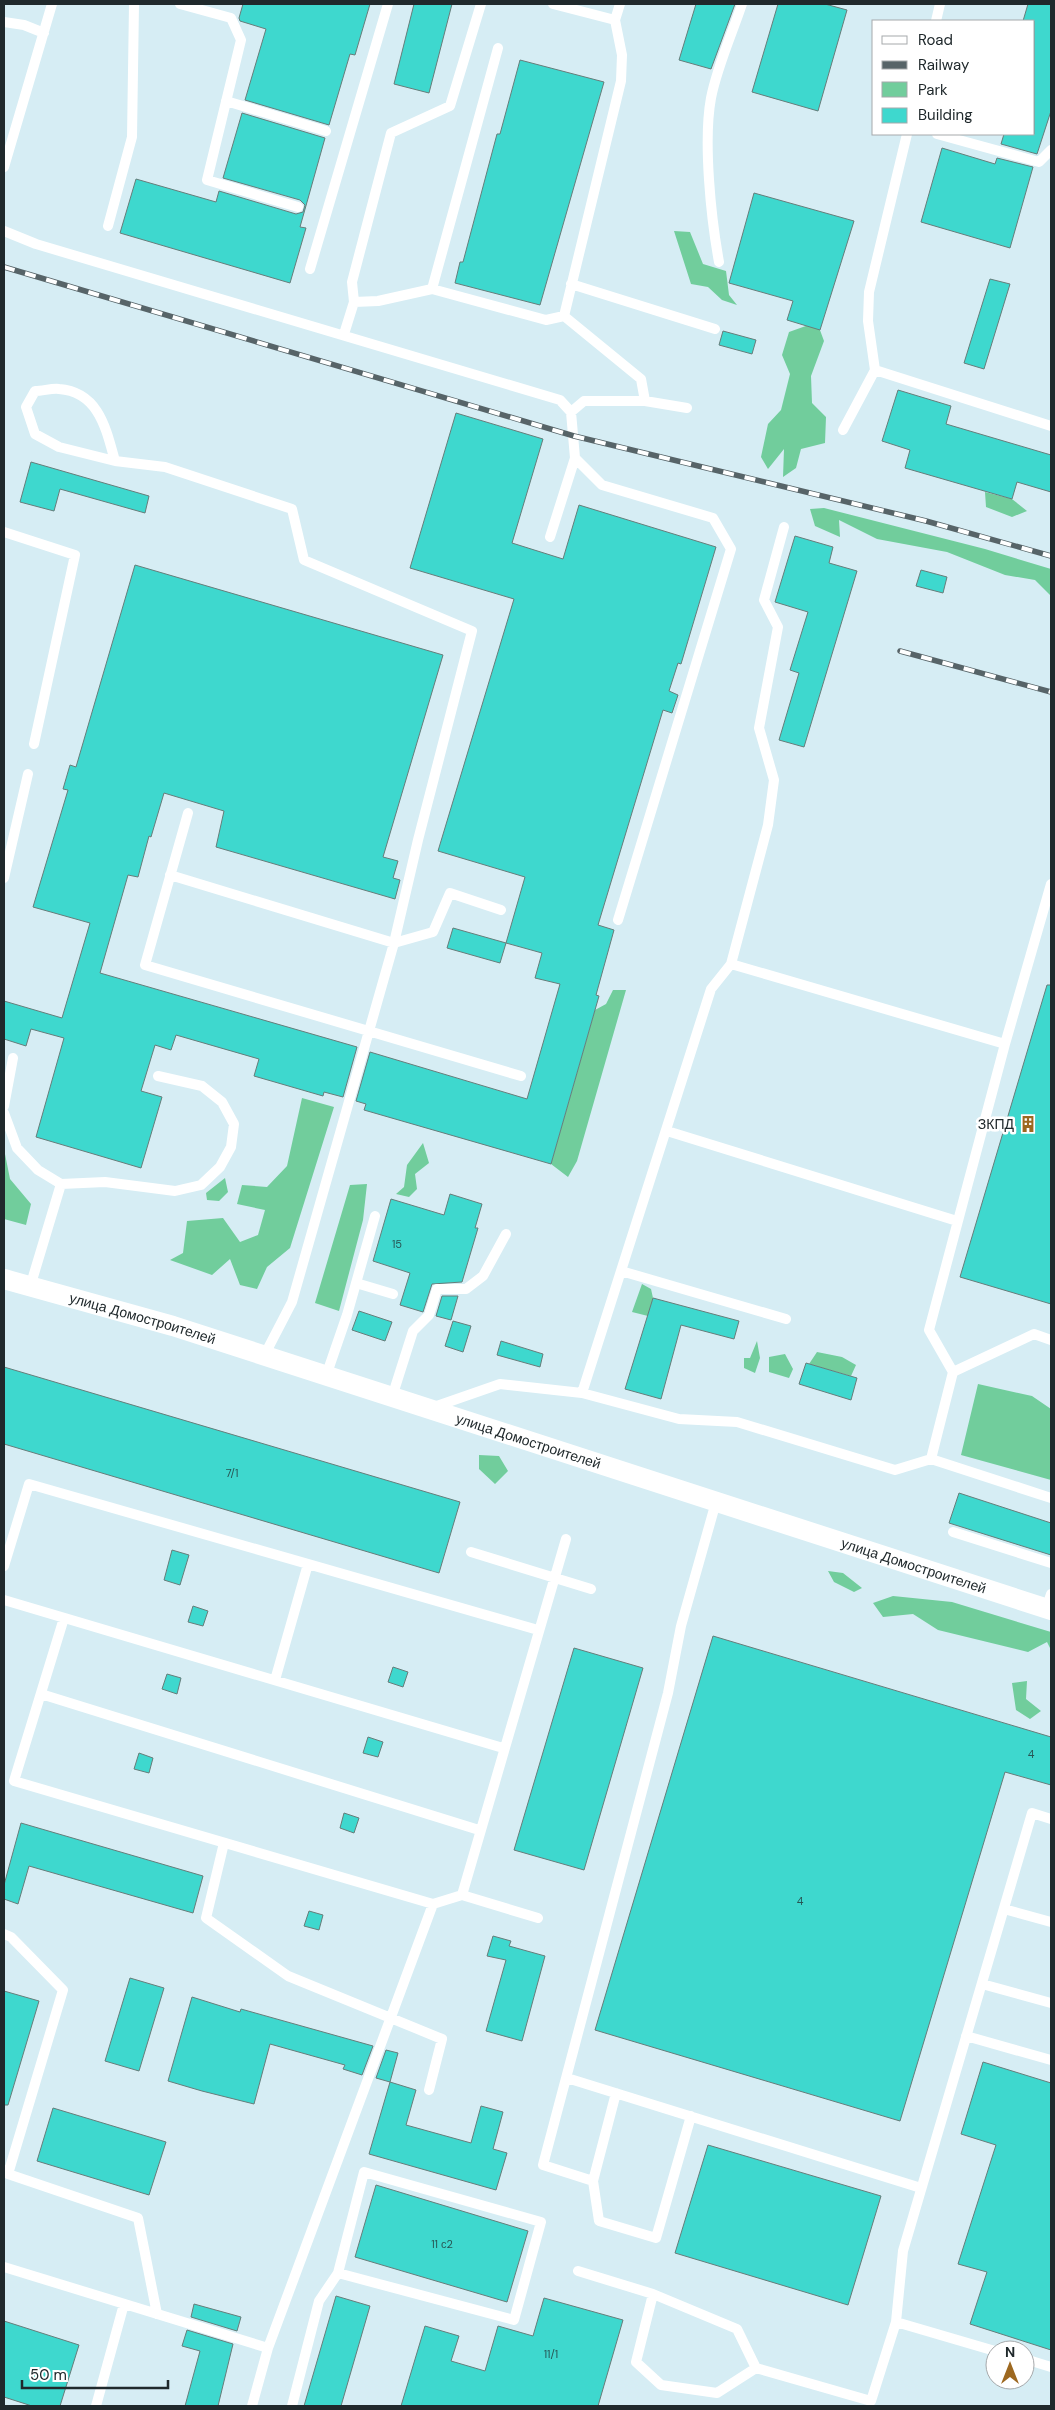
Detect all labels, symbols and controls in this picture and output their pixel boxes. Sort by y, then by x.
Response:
legend [872,20,1035,135]
text: Road [918,30,953,50]
text: Railway [918,55,970,75]
text: Park [918,80,948,100]
text: Building [918,105,973,125]
building icon: ЗКПД [1018,1114,1038,1134]
place label: ЗКПД [978,1115,1015,1133]
house number: 15 [392,1237,402,1251]
street label: улица Домостроителей [67,1289,218,1348]
street label: улица Домостроителей [454,1409,603,1473]
house number: 7/1 [226,1466,238,1480]
street label: улица Домостроителей [839,1534,989,1597]
house number: 4 [1028,1747,1035,1761]
house number: 4 [797,1894,804,1908]
house number: 11 с2 [431,2237,453,2251]
north arrow [985,2340,1035,2390]
text: N [1005,2343,1015,2361]
house number: 11/1 [544,2347,558,2361]
scale bar [22,2358,169,2390]
text: 50 m [30,2365,67,2385]

